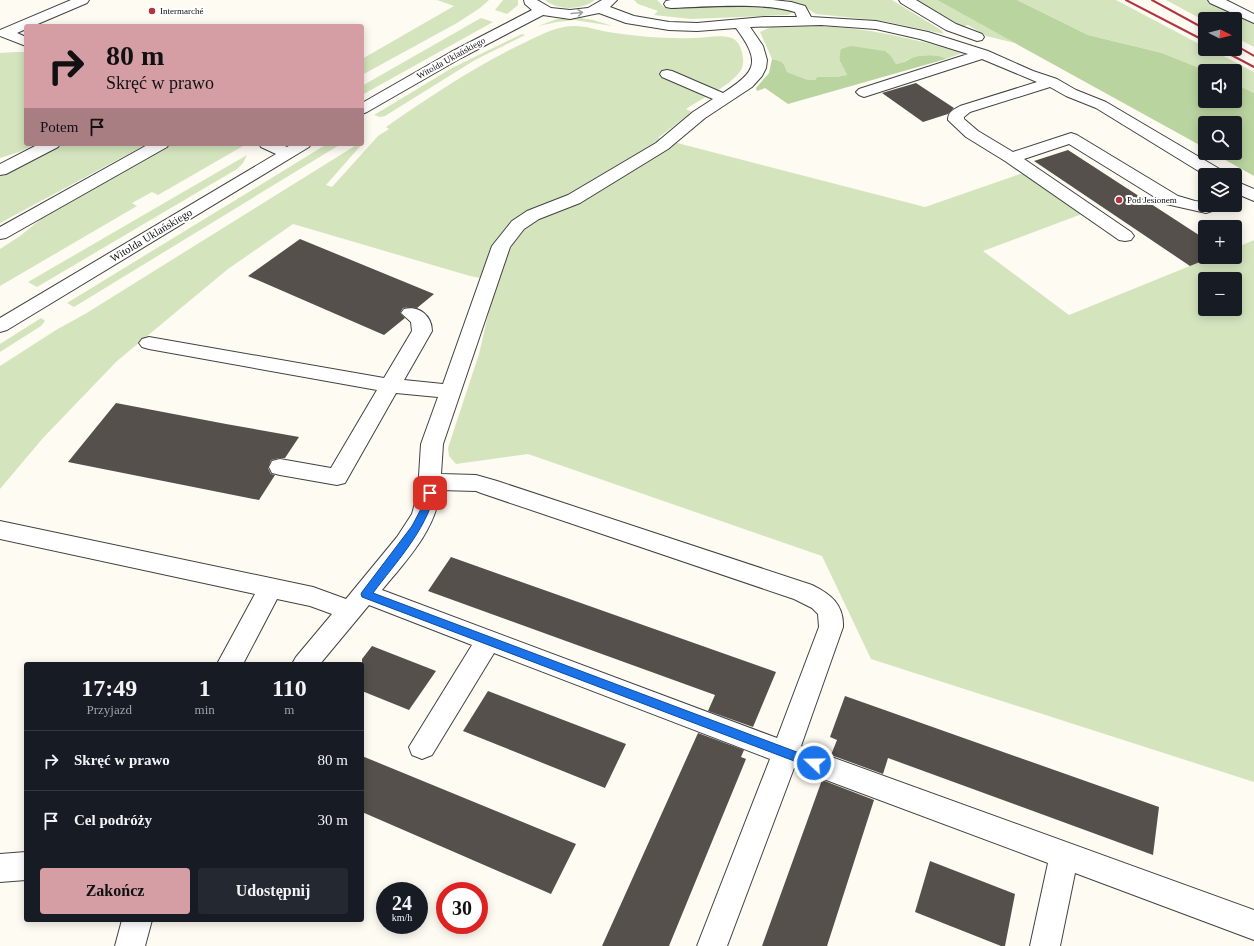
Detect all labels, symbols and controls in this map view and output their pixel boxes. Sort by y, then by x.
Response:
marker: Intermarché [147,6,157,16]
place label: Intermarché [160,6,203,16]
one-way arrow [570,10,583,17]
north arrow [1198,12,1242,56]
map controls [1198,12,1242,316]
street label: Witolda Uklańskiego [415,35,487,81]
icon: right [40,40,92,92]
text: 80 m [106,40,164,71]
button: sound [1198,64,1242,108]
text: Skręć w prawo [106,73,214,93]
icon: arrive [86,116,108,138]
button: search [1198,116,1242,160]
text: Potem [40,119,78,135]
button: layers [1198,168,1242,212]
marker: Pod Jesionem [1114,195,1124,205]
place label: Pod Jesionem [1127,195,1177,205]
street label: Witolda Uklańskiego [108,206,195,264]
button: + [1198,220,1242,264]
button: − [1198,272,1242,316]
pin [413,476,447,510]
icon: arrive [419,482,441,504]
text: 17:49 [81,675,137,701]
text: 1 [199,675,211,701]
text: 110 [272,675,307,701]
text: Przyjazd [87,702,132,717]
text: min [195,702,215,717]
text: m [284,702,294,717]
position arrow [793,742,835,784]
icon: right [40,750,62,772]
text: Skręć w prawo [74,752,170,768]
text: 80 m [318,752,348,768]
icon: arrive [40,810,62,832]
text: Cel podróży [74,812,152,828]
text: 30 m [318,812,348,828]
button: Zakończ [40,868,190,914]
button: Udostępnij [198,868,348,914]
speed limit sign: 30 [436,882,488,934]
text: 24 [392,892,412,914]
text: km/h [392,912,412,923]

